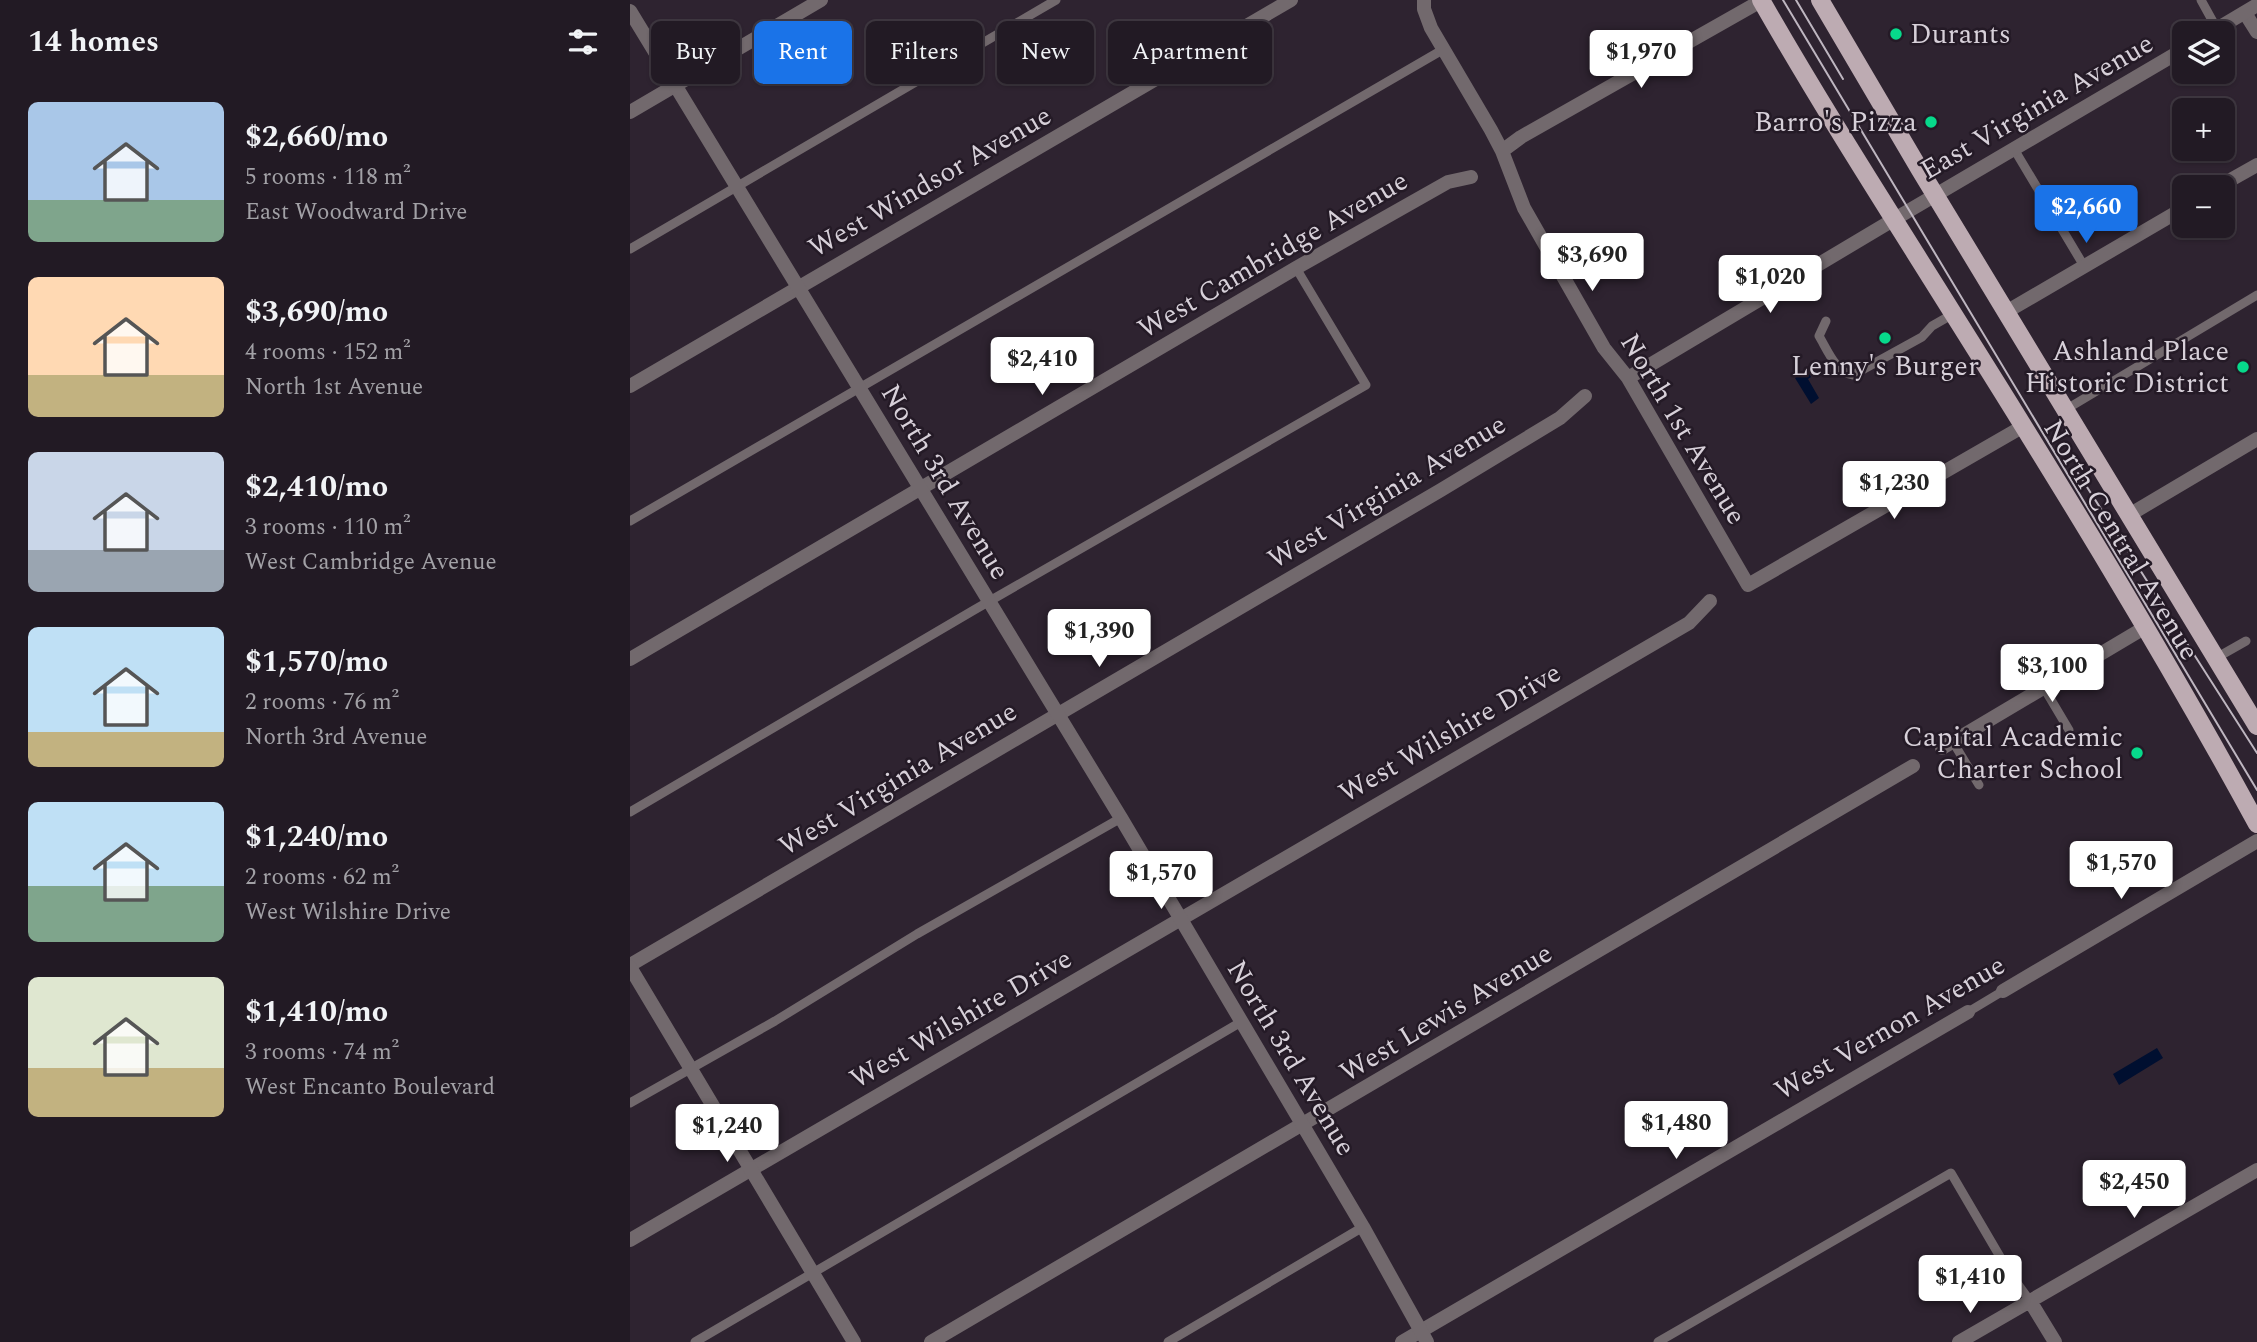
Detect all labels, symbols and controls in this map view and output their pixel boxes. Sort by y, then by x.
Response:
place label: Durants [1910,13,2011,56]
text: 14 homes [28,19,159,65]
chip: Buy [651,21,740,84]
chip: Rent [754,21,852,84]
chip: Filters [866,21,983,84]
chip: New [997,21,1094,84]
chip: Apartment [1108,21,1272,84]
map controls [2172,21,2235,238]
button: layers [2172,21,2235,84]
icon: filters [564,23,602,61]
street label: East Virginia Avenue [1912,23,2162,191]
marker: Durants [1888,26,1904,42]
pin: $1,970 [1584,31,1698,90]
text: $1,970 [1606,35,1676,70]
street label: West Windsor Avenue [800,95,1060,269]
button: + [2172,98,2235,161]
place label: Barro's Pizza [1754,101,1917,144]
text: $2,660/mo [245,114,388,160]
marker: Barro's Pizza [1923,114,1939,130]
icon: home [84,130,168,214]
text: 5 rooms · 118 m² [245,160,411,195]
street label: West Cambridge Avenue [1130,160,1416,350]
button: − [2172,175,2235,238]
pin: $2,660 [2029,186,2143,245]
text: $2,660 [2051,190,2121,225]
text: East Woodward Drive [245,195,468,230]
pin: $3,690 [1535,233,1649,293]
text: $3,690 [1557,238,1627,273]
pin: $1,020 [1713,256,1827,315]
text: $1,020 [1735,260,1805,295]
text: $3,690/mo [245,289,388,335]
icon: home [84,305,168,389]
street label: North 1st Avenue [1609,325,1757,533]
marker: Lenny's Burger [1877,330,1893,346]
place label: Ashland Place Historic District [2025,330,2229,405]
text: 4 rooms · 152 m² [245,335,411,370]
pin: $2,410 [985,338,1099,397]
text: $2,410 [1007,342,1077,377]
place label: Lenny's Burger [1791,345,1979,388]
marker: Ashland Place Historic District [2235,359,2251,375]
text: North 1st Avenue [245,370,423,405]
street label: North 3rd Avenue [869,376,1021,588]
street label: West Virginia Avenue [1259,404,1515,580]
street label: North Central Avenue [2032,411,2210,669]
pin: $1,230 [1837,462,1951,521]
text: $2,410/mo [245,464,388,510]
text: $1,230 [1859,466,1929,501]
icon: home [84,480,168,564]
text: 3 rooms · 110 m² [245,510,411,545]
text: West Cambridge Avenue [245,545,497,580]
pin: $1,390 [1042,610,1156,669]
text: $1,390 [1064,614,1134,649]
text: $1,570/mo [245,639,388,685]
pin: $3,100 [1995,644,2109,704]
text: $3,100 [2017,649,2087,684]
street label: West Wilshire Drive [1331,652,1569,814]
icon: home [84,655,168,739]
text: 2 rooms · 76 m² [245,685,399,720]
street label: West Virginia Avenue [770,691,1026,867]
place label: Capital Academic Charter School [1903,716,2123,791]
text: North 3rd Avenue [245,720,427,755]
marker: Capital Academic Charter School [2129,745,2145,761]
text: $1,240/mo [245,814,388,860]
icon: home [84,830,168,914]
pin: $1,570 [2064,842,2178,901]
text: $1,570 [2086,846,2156,881]
pin: $1,570 [1104,852,1218,911]
text: $1,570 [1126,856,1196,891]
text: 2 rooms · 62 m² [245,860,399,895]
text: West Wilshire Drive [245,895,451,930]
street label: West Lewis Avenue [1331,932,1561,1094]
street label: West Wilshire Drive [842,938,1080,1100]
street label: West Vernon Avenue [1767,944,2013,1112]
street label: North 3rd Avenue [1215,952,1367,1164]
text: $1,410/mo [245,989,388,1035]
icon: home [84,1005,168,1089]
text: 3 rooms · 74 m² [245,1035,399,1070]
text: West Encanto Boulevard [245,1070,495,1105]
pin: $1,480 [1619,1102,1733,1161]
pin: $1,240 [670,1104,784,1164]
text: $1,480 [1641,1106,1711,1141]
text: $1,240 [692,1109,762,1144]
pin: $2,450 [2077,1160,2191,1220]
text: $2,450 [2099,1165,2169,1200]
pin: $1,410 [1913,1256,2027,1315]
text: $1,410 [1935,1260,2005,1295]

